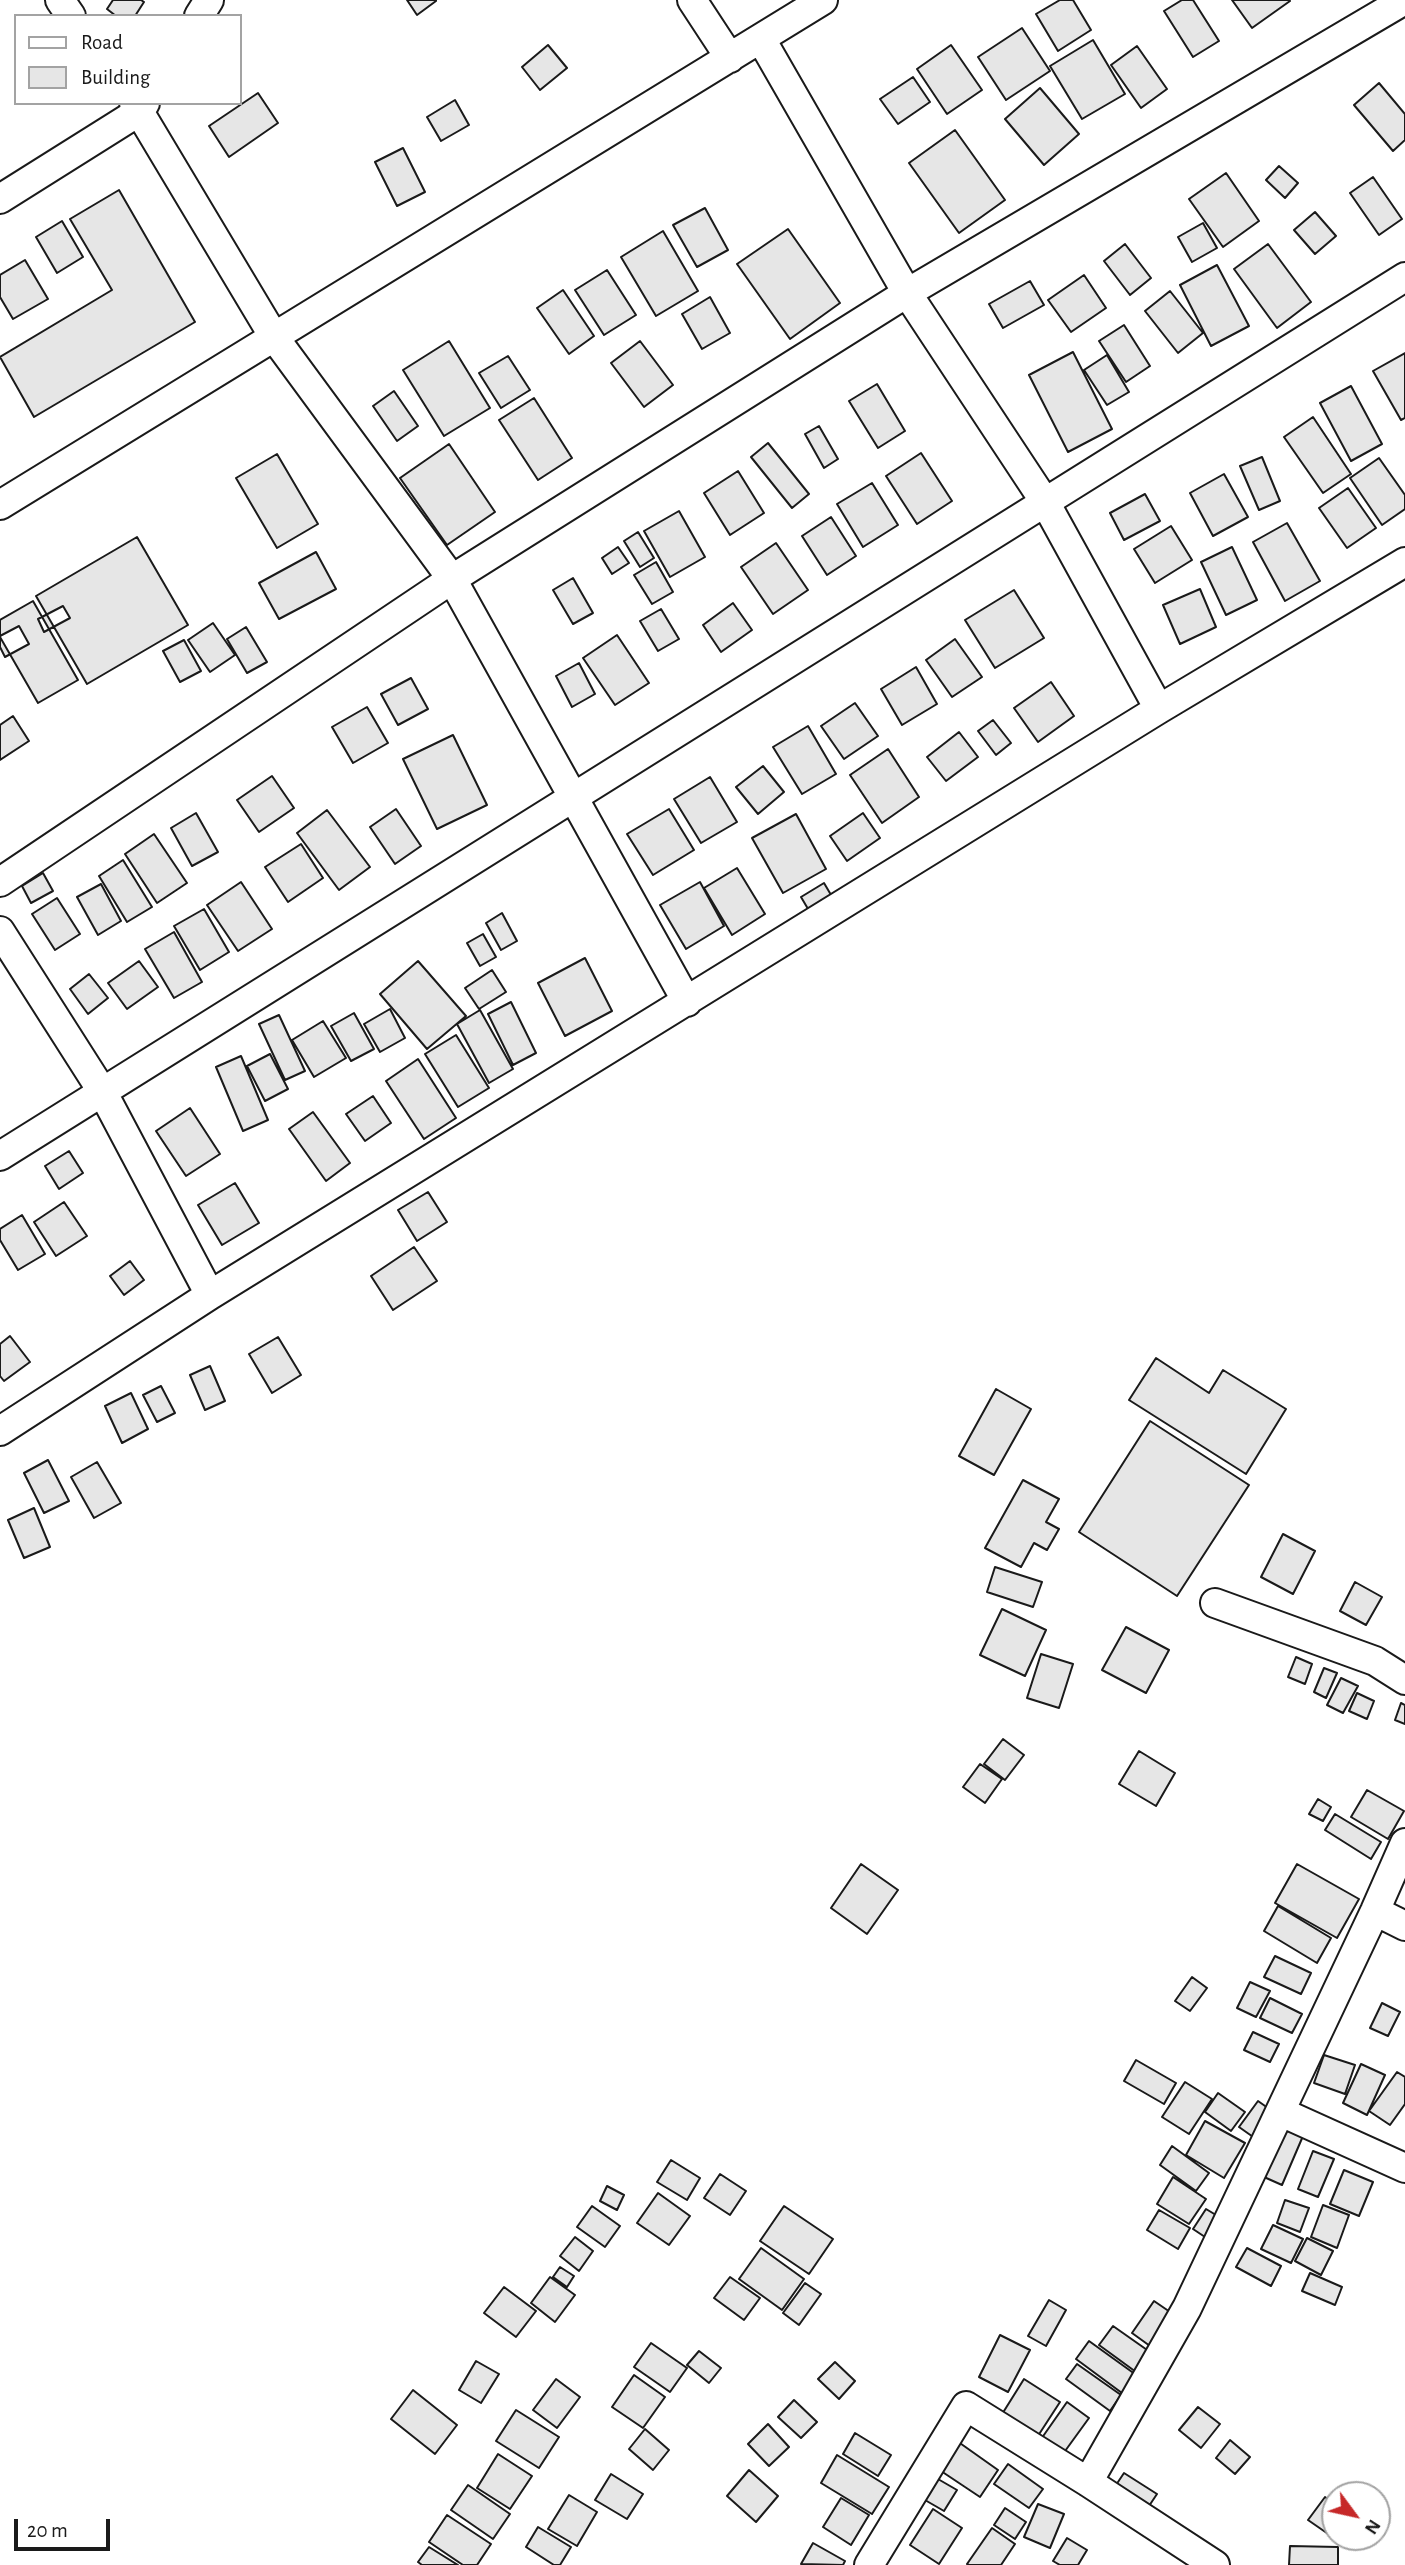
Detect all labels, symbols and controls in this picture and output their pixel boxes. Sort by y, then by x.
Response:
legend [14,14,242,105]
text: Road [81,32,123,53]
text: Building [81,67,150,88]
north arrow [1321,2481,1391,2551]
scale bar [18,2506,114,2550]
text: N [1361,2516,1384,2537]
text: 20 m [27,2520,68,2541]

